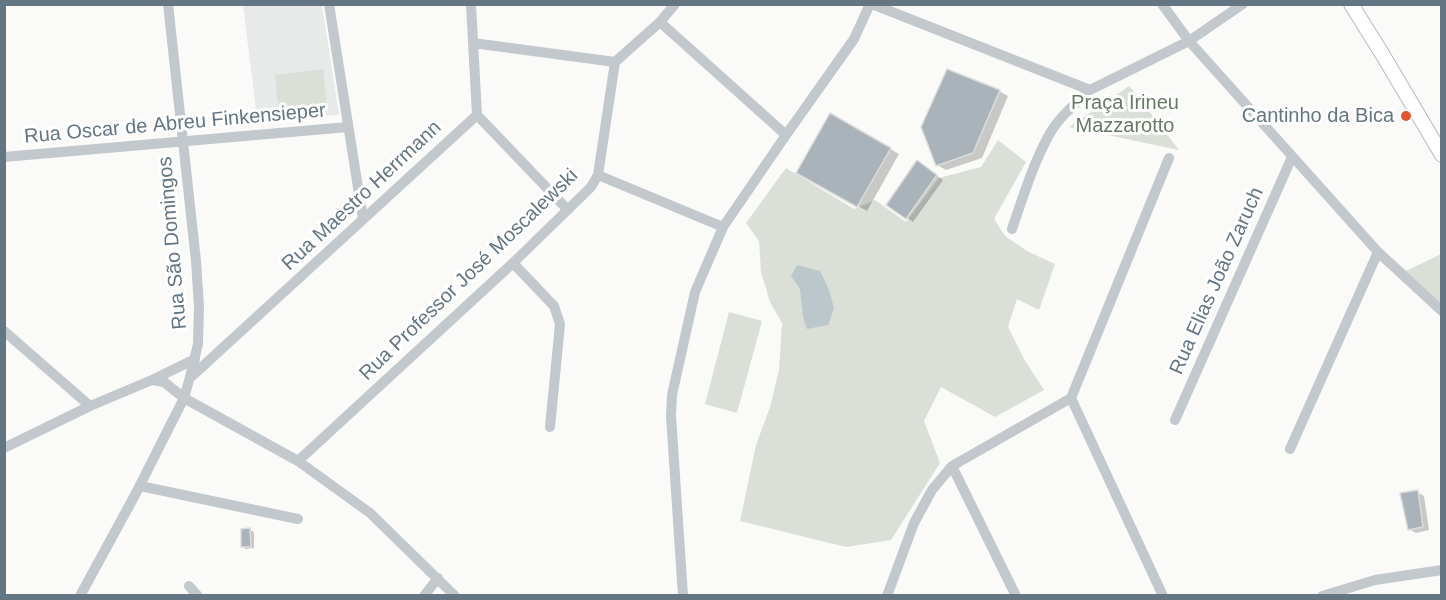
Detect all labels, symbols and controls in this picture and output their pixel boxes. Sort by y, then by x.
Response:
park label: Praça Irineu Mazzarotto [1071,91,1179,138]
street label: Rua Oscar de Abreu Finkensieper [23,99,327,149]
place label: Cantinho da Bica [1242,104,1394,128]
marker: Cantinho da Bica [1399,109,1413,123]
street label: Rua Maestro Herrmann [277,116,447,276]
street label: Rua São Domingos [153,156,193,330]
street label: Rua Professor José Moscalewski [355,164,583,386]
street label: Rua Elias João Zaruch [1165,184,1269,378]

